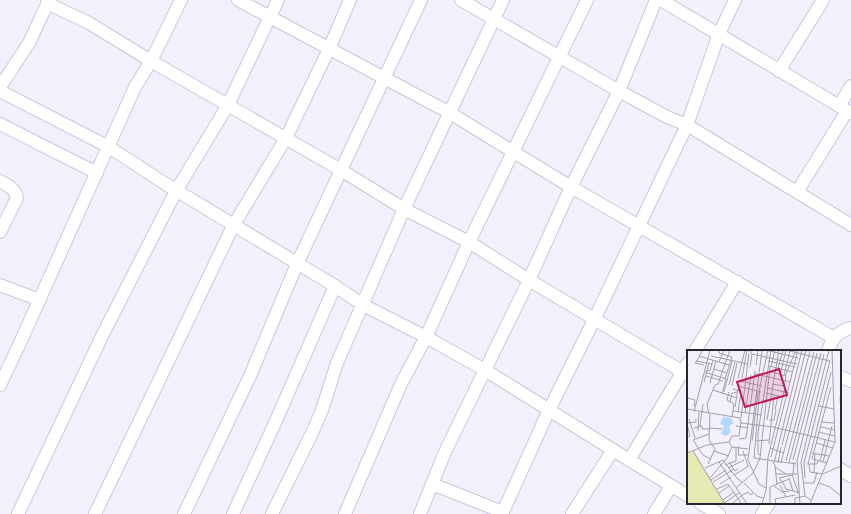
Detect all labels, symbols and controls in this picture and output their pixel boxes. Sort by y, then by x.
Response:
inset map [687,350,841,504]

